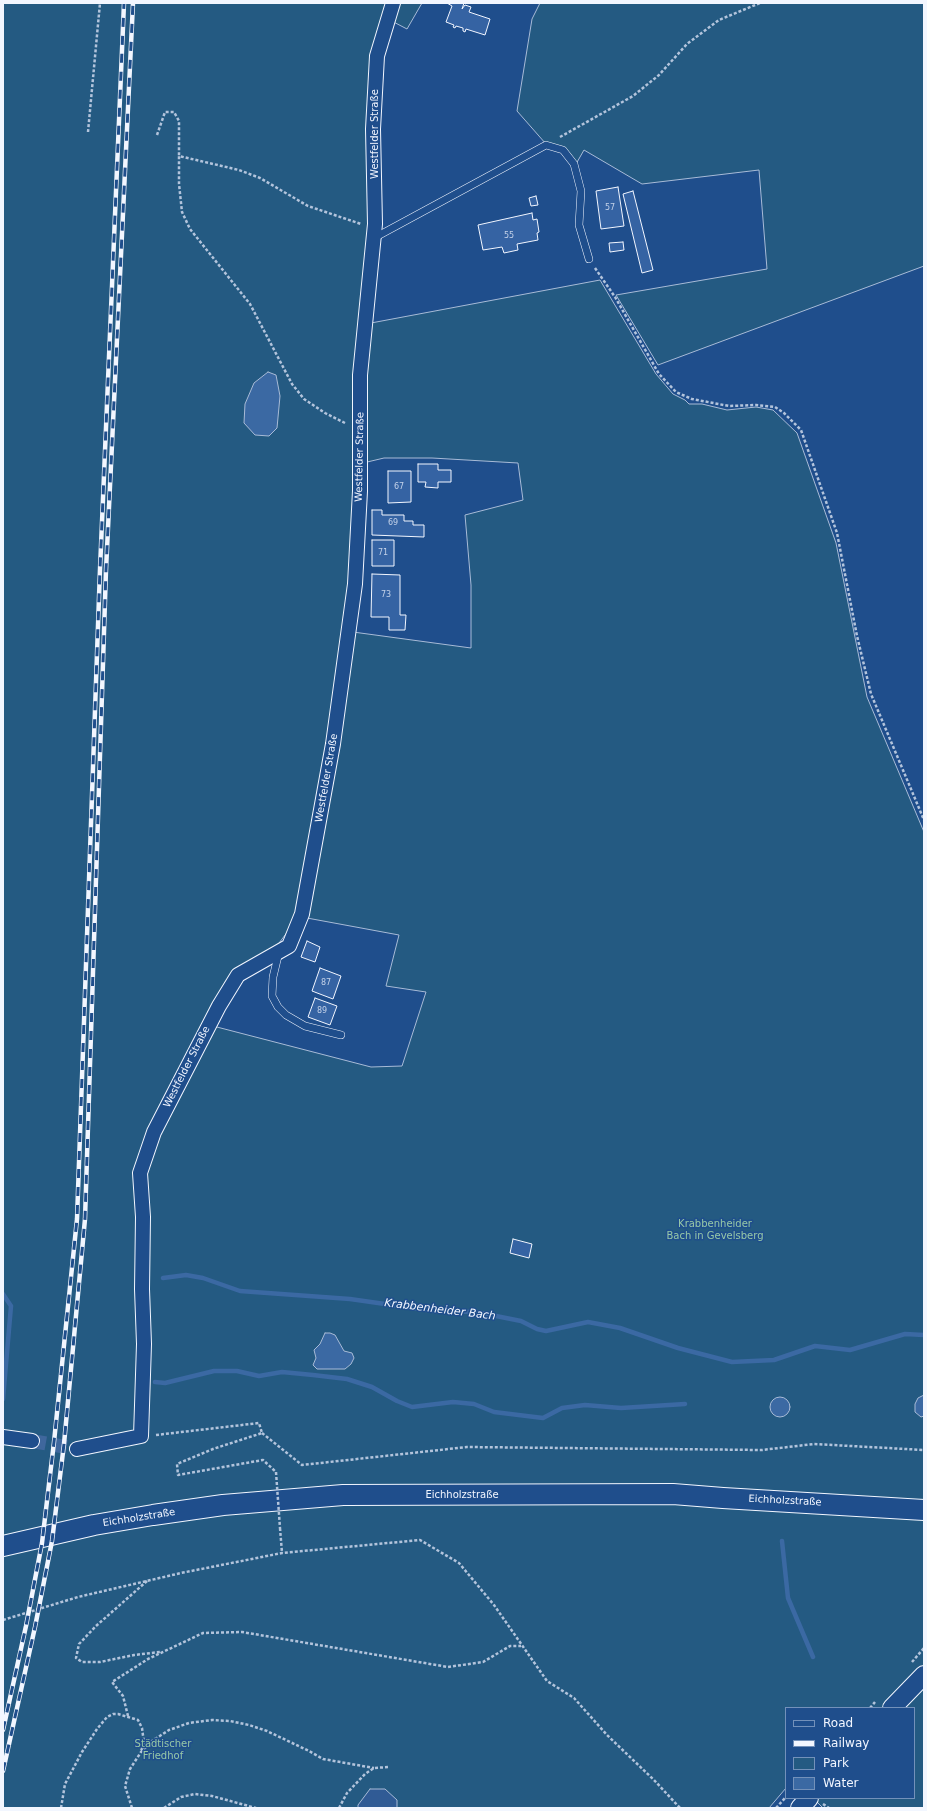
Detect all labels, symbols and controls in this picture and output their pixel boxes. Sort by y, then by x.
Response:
street label: Westfelder Straße [369,89,381,179]
house number: 57 [605,203,615,213]
house number: 55 [504,231,514,241]
street label: Westfelder Straße [353,412,367,502]
house number: 67 [394,482,404,492]
house number: 69 [388,518,398,528]
house number: 71 [378,548,388,558]
house number: 73 [381,590,391,600]
street label: Westfelder Straße [313,733,341,823]
house number: 87 [321,978,331,988]
house number: 89 [317,1006,327,1016]
street label: Westfelder Straße [161,1024,213,1110]
park label: Krabbenheider Bach in Gevelsberg [666,1218,764,1242]
water label: Krabbenheider Bach [384,1297,496,1323]
street label: Eichholzstraße [425,1489,499,1501]
street label: Eichholzstraße [748,1493,822,1509]
street label: Eichholzstraße [102,1506,176,1530]
legend [785,1707,915,1799]
text: Road [823,1716,853,1730]
text: Railway [823,1736,869,1750]
park label: Städtischer Friedhof [135,1738,191,1762]
text: Park [823,1756,849,1770]
text: Water [823,1776,858,1790]

